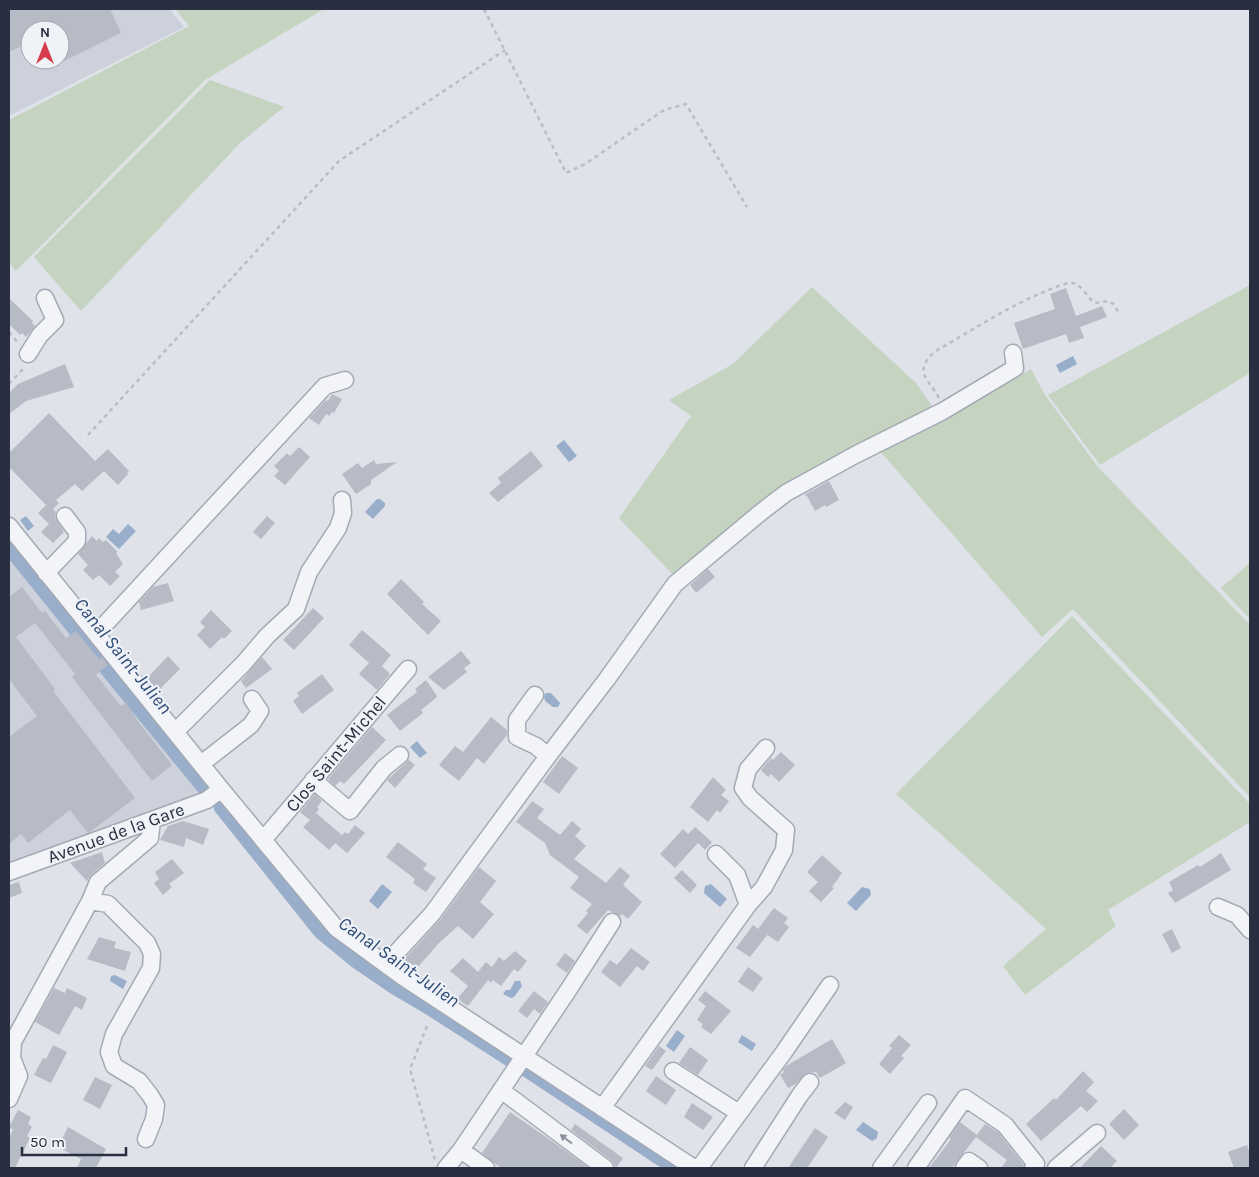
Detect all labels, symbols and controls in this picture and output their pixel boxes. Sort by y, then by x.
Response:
north arrow [20,20,70,70]
text: N [40,24,50,41]
water label: Canal Saint-Julien [70,594,176,718]
street label: Clos Saint-Michel [281,691,391,817]
street label: Avenue de la Gare [44,798,188,868]
water label: Canal Saint-Julien [334,912,464,1012]
scale bar [22,1124,126,1156]
text: 50 m [30,1133,65,1151]
one-way arrow [559,1134,573,1144]

